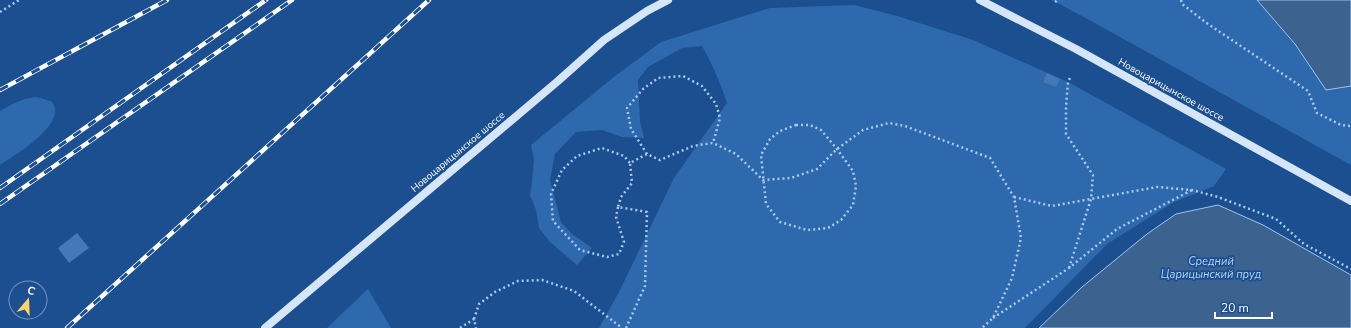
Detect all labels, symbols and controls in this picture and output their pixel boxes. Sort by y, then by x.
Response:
street label: Новоцарицынское шоссе [1116,55,1226,125]
street label: Новоцарицынское шоссе [408,108,508,196]
water label: Средний Царицынский пруд [1161,254,1261,282]
north arrow [8,280,48,320]
text: С [25,283,38,299]
scale bar [1215,294,1272,320]
text: 20 m [1221,300,1249,316]

